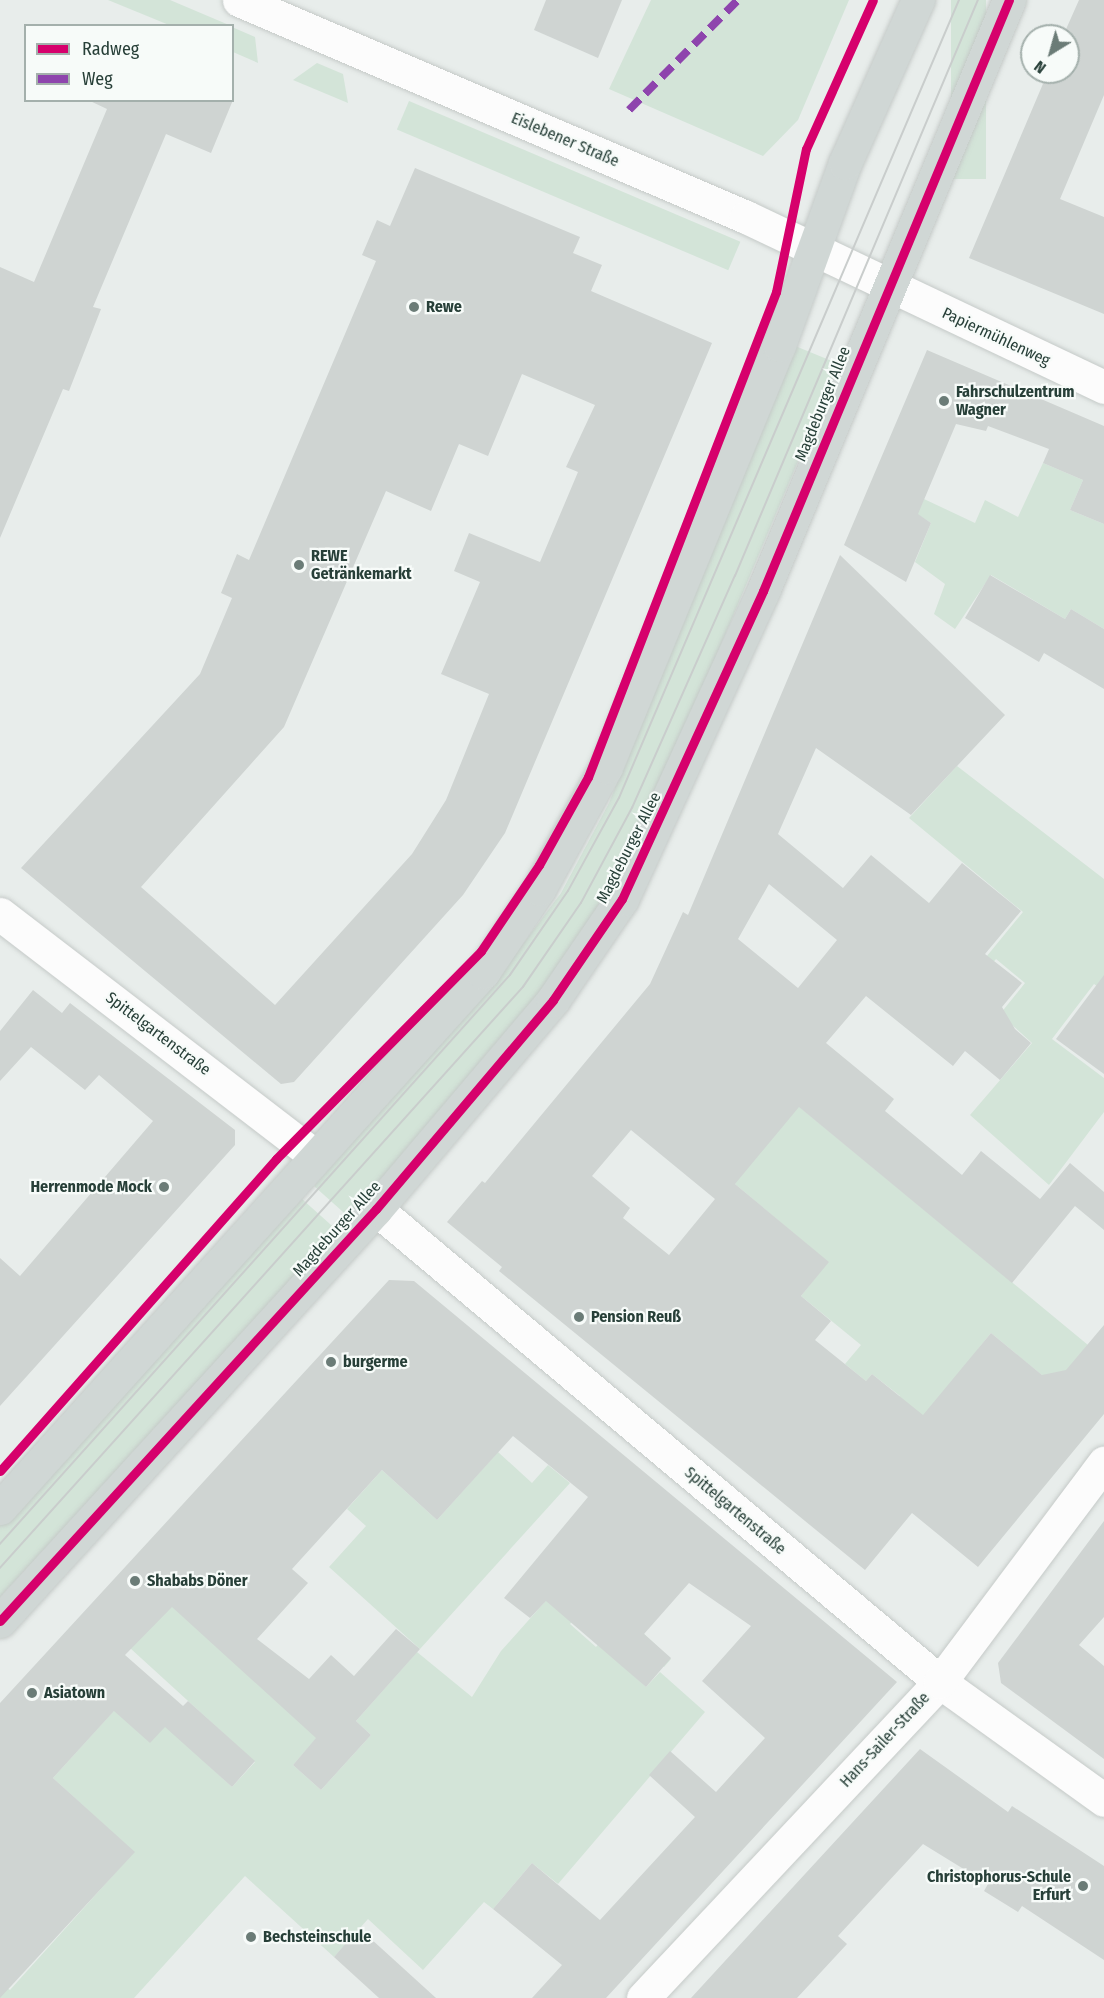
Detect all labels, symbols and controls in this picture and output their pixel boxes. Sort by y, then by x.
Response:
legend [24,24,234,102]
north arrow [1020,24,1080,84]
text: Radweg [82,38,139,60]
text: N [1031,57,1050,78]
text: Weg [82,68,113,90]
street label: Eislebener Straße [508,109,622,171]
place label: Rewe [426,297,462,317]
marker: Rewe [407,300,421,314]
street label: Papiermühlenweg [939,304,1053,370]
street label: Magdeburger Allee [791,344,855,464]
place label: Fahrschulzentrum Wagner [956,382,1074,420]
marker: Fahrschulzentrum Wagner [937,394,951,408]
place label: REWE Getränkemarkt [311,546,412,584]
marker: REWE Getränkemarkt [292,558,306,572]
street label: Magdeburger Allee [593,789,665,907]
street label: Spittelgartenstraße [102,988,214,1080]
place label: Herrenmode Mock [30,1177,152,1197]
street label: Magdeburger Allee [289,1177,385,1281]
marker: Herrenmode Mock [157,1180,171,1194]
place label: Pension Reuß [591,1307,681,1327]
marker: Pension Reuß [572,1310,586,1324]
place label: burgerme [343,1352,408,1372]
marker: burgerme [324,1355,338,1369]
street label: Spittelgartenstraße [680,1463,790,1559]
place label: Shababs Döner [147,1571,248,1591]
marker: Shababs Döner [128,1574,142,1588]
place label: Asiatown [44,1683,105,1703]
marker: Asiatown [25,1686,39,1700]
street label: Hans-Sailer-Straße [836,1689,934,1791]
place label: Christophorus-Schule Erfurt [927,1867,1071,1905]
marker: Christophorus-Schule Erfurt [1076,1879,1090,1893]
place label: Bechsteinschule [263,1927,371,1947]
marker: Bechsteinschule [244,1930,258,1944]

